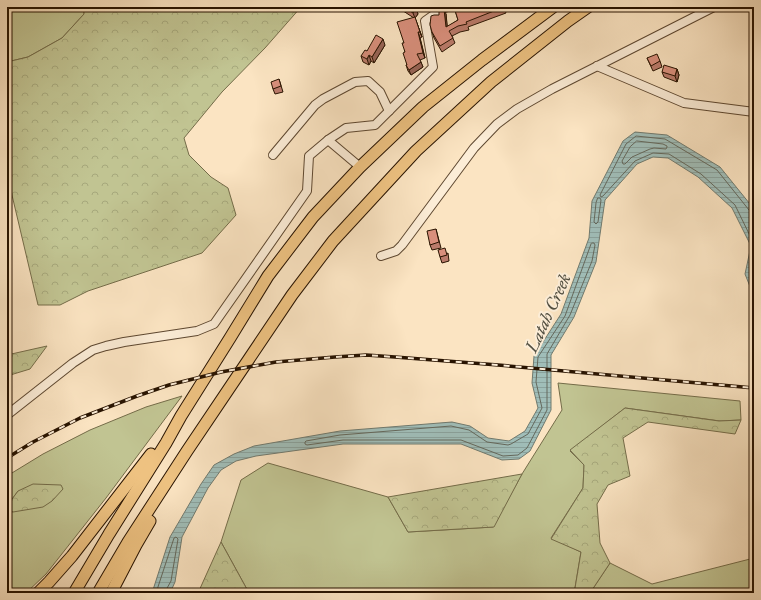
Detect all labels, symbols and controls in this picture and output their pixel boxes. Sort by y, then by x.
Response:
water label: Latah Creek [521,270,576,357]

